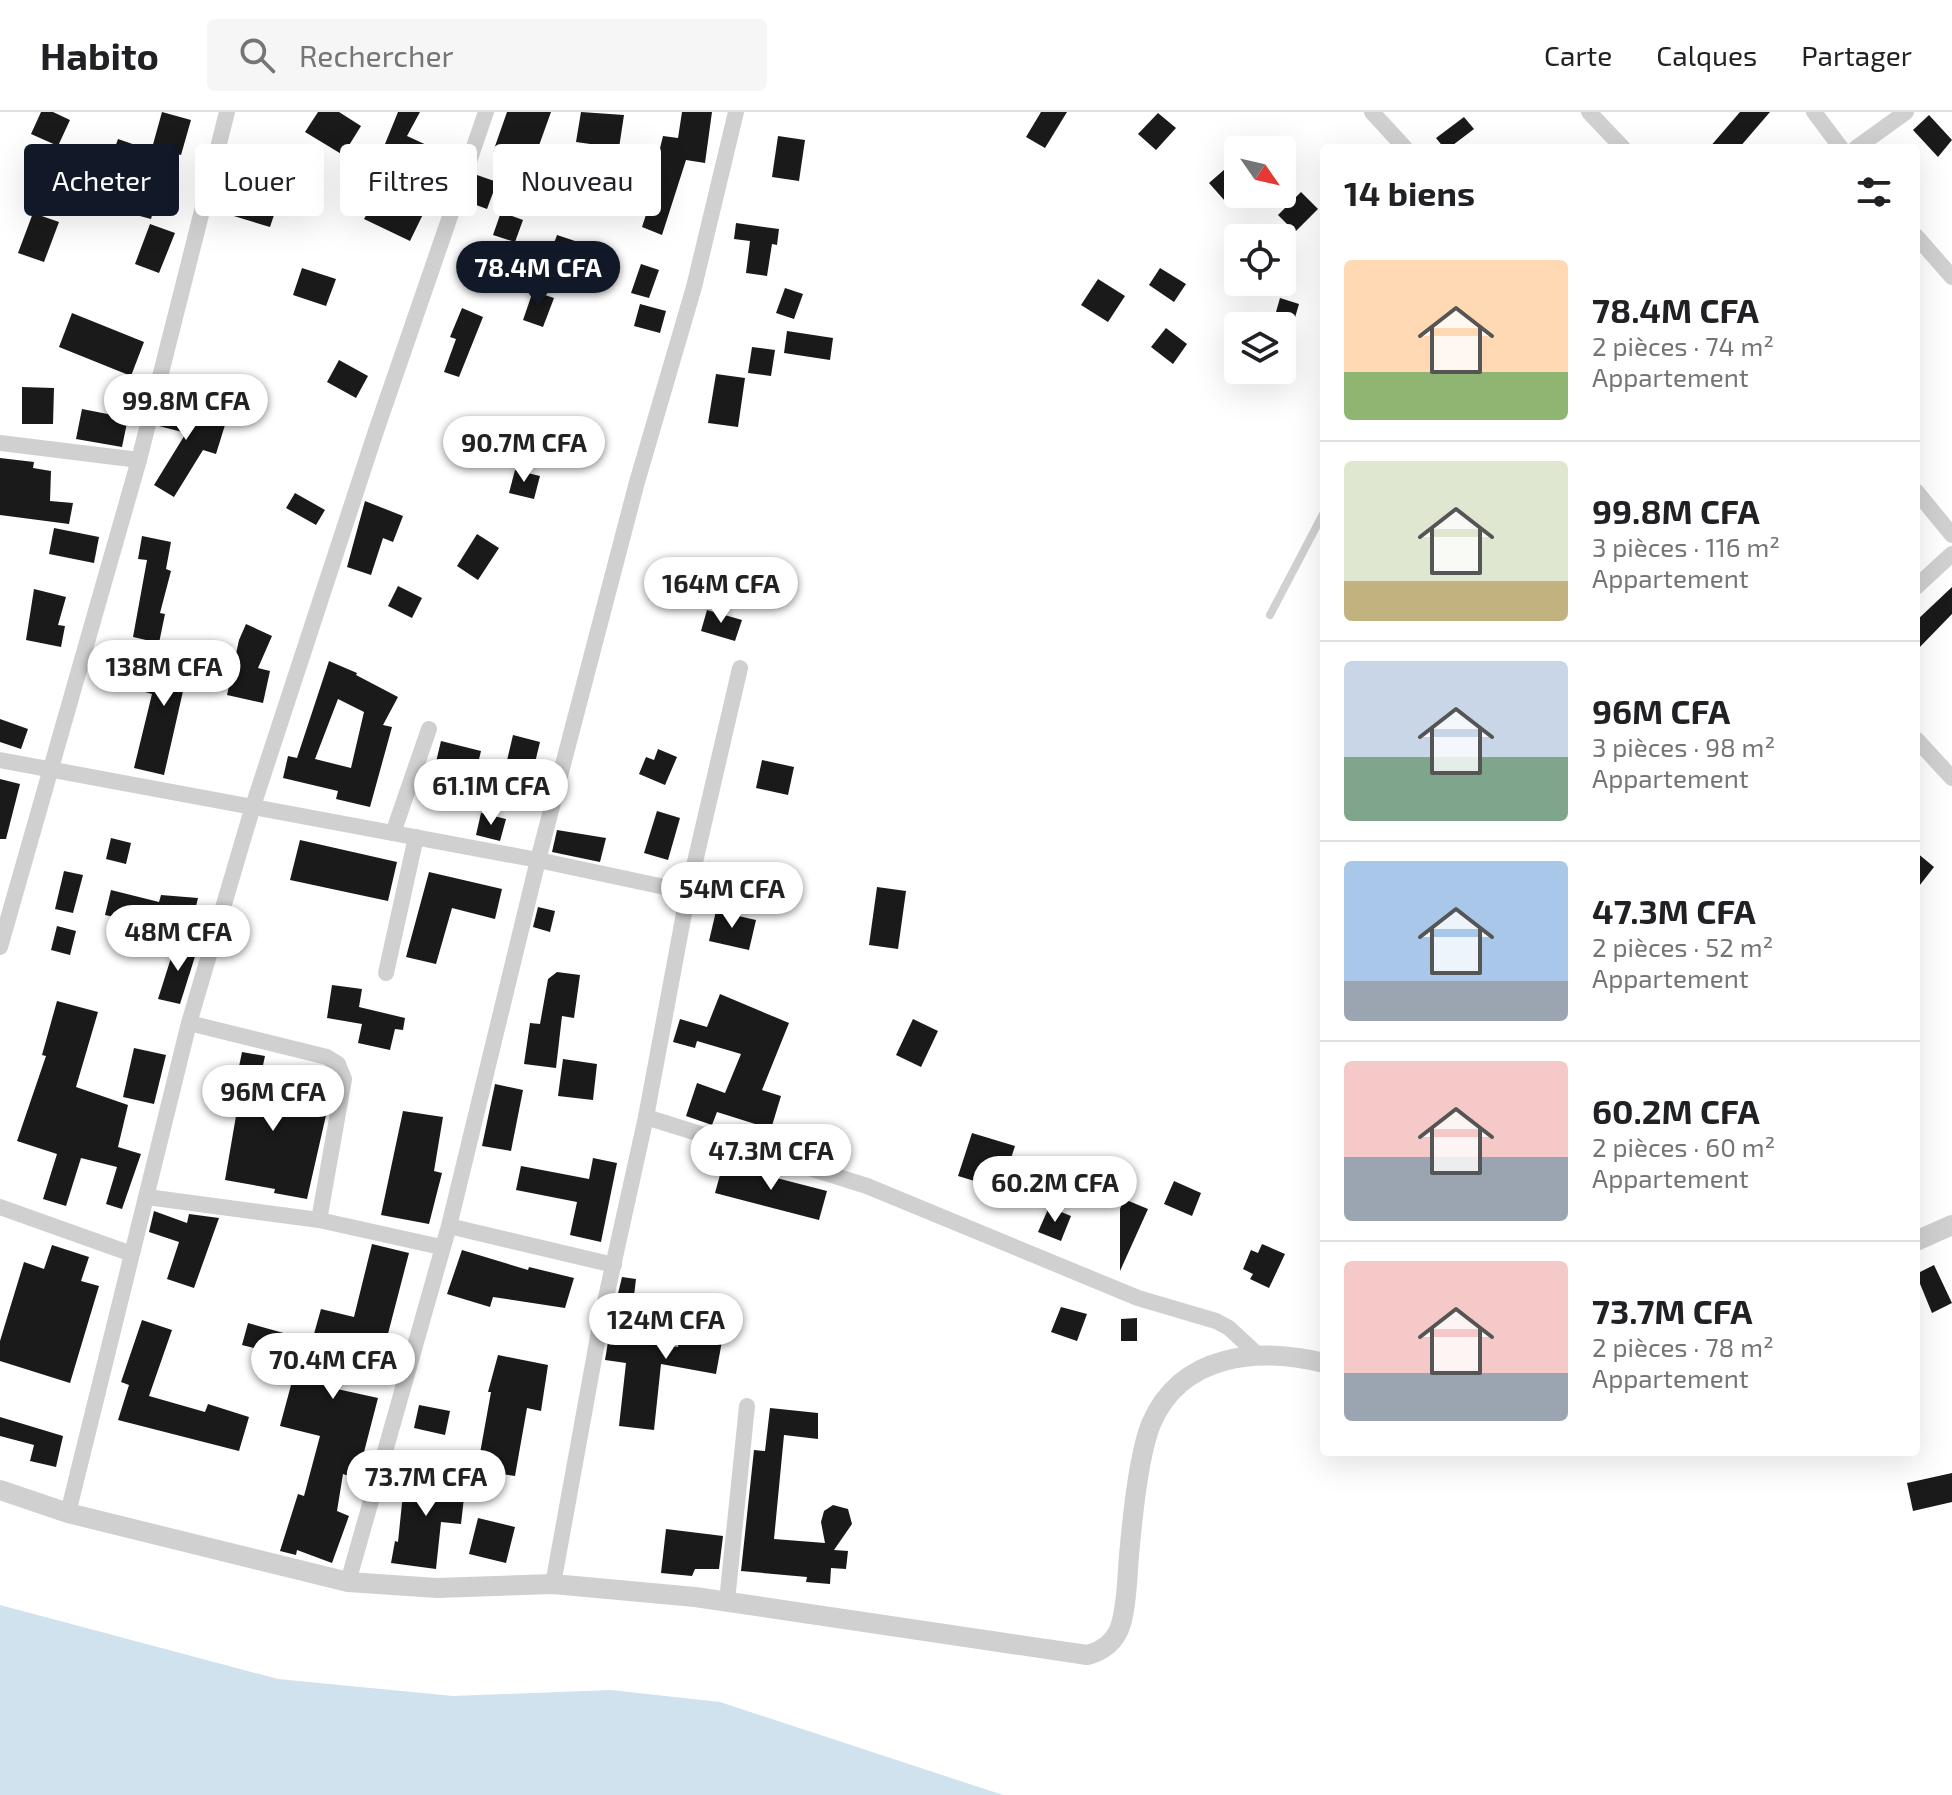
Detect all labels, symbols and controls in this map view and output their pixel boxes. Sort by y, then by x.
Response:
search box [207,19,767,91]
text: Habito [40,32,159,78]
icon: search [235,33,279,77]
text: Rechercher [299,37,454,73]
text: Carte [1544,38,1612,72]
text: Calques [1656,38,1757,72]
text: Partager [1801,38,1912,72]
north arrow [1224,136,1296,208]
map controls [1224,136,1296,384]
chip: Acheter [24,144,179,216]
chip: Louer [195,144,324,216]
chip: Filtres [340,144,477,216]
chip: Nouveau [493,144,661,216]
icon: filters [1852,170,1896,214]
text: 14 biens [1344,172,1475,213]
button: locate [1224,224,1296,296]
pin: 78.4M CFA [446,241,630,309]
text: 78.4M CFA [474,251,602,282]
text: 78.4M CFA [1592,289,1759,330]
icon: home [1408,292,1504,388]
button: layers [1224,312,1296,384]
text: 2 pièces · 74 m² [1592,330,1774,361]
text: Appartement [1592,361,1749,392]
pin: 99.8M CFA [94,374,278,442]
text: 99.8M CFA [122,384,250,415]
pin: 90.7M CFA [432,416,616,484]
text: 90.7M CFA [461,426,587,457]
text: 99.8M CFA [1592,490,1760,531]
icon: home [1408,493,1504,589]
text: 3 pièces · 116 m² [1592,531,1780,562]
pin: 164M CFA [638,557,804,625]
text: Appartement [1592,562,1749,593]
text: 164M CFA [662,567,780,598]
pin: 138M CFA [81,640,247,708]
text: 138M CFA [105,650,223,681]
text: 96M CFA [1592,690,1730,731]
icon: home [1408,693,1504,789]
text: 3 pièces · 98 m² [1592,731,1775,762]
pin: 61.1M CFA [399,759,583,827]
text: Appartement [1592,762,1749,793]
text: 61.1M CFA [432,769,550,800]
pin: 54M CFA [658,862,806,930]
text: 54M CFA [679,872,785,903]
text: 47.3M CFA [1592,890,1756,931]
icon: home [1408,893,1504,989]
pin: 48M CFA [104,905,252,973]
text: 48M CFA [124,915,232,946]
text: 2 pièces · 52 m² [1592,931,1773,962]
text: Appartement [1592,962,1749,993]
pin: 96M CFA [199,1065,347,1133]
text: 96M CFA [220,1075,326,1106]
text: 60.2M CFA [1592,1090,1760,1131]
icon: home [1408,1093,1504,1189]
pin: 47.3M CFA [679,1124,863,1192]
text: 2 pièces · 60 m² [1592,1131,1775,1162]
text: 47.3M CFA [708,1134,834,1165]
pin: 60.2M CFA [963,1156,1147,1224]
text: Appartement [1592,1162,1749,1193]
text: 60.2M CFA [991,1166,1119,1197]
text: 73.7M CFA [1592,1290,1752,1331]
pin: 124M CFA [583,1293,749,1361]
icon: home [1408,1293,1504,1389]
text: 124M CFA [607,1303,725,1334]
text: 2 pièces · 78 m² [1592,1331,1774,1362]
pin: 70.4M CFA [241,1333,425,1401]
text: 70.4M CFA [269,1343,397,1374]
text: Appartement [1592,1362,1749,1393]
pin: 73.7M CFA [334,1450,518,1518]
text: 73.7M CFA [365,1460,487,1491]

